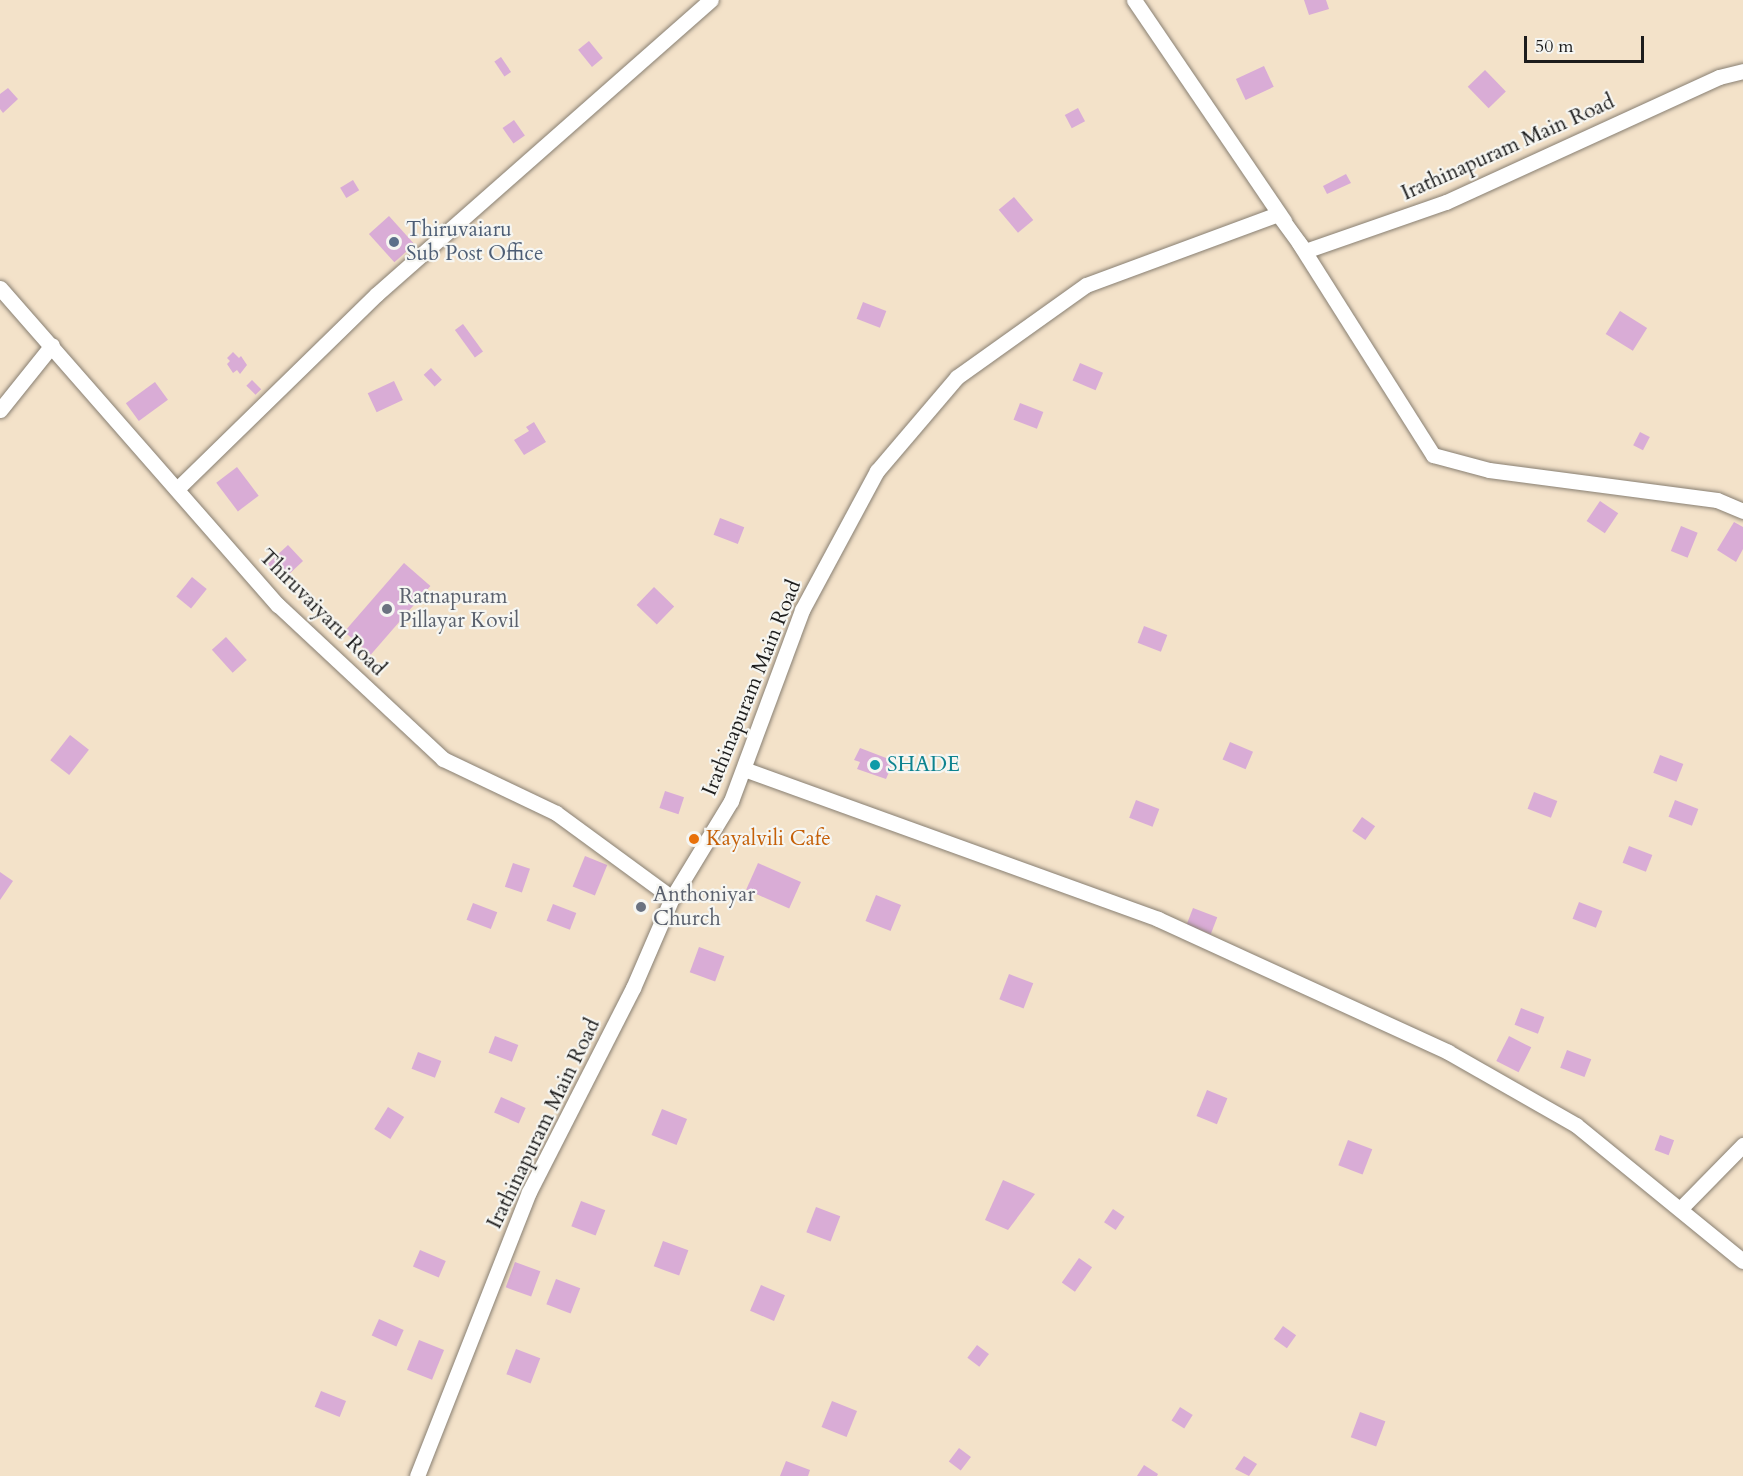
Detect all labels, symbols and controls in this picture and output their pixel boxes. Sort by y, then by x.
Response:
scale bar [1527,24,1647,62]
text: 50 m [1535,34,1574,59]
street label: Irathinapuram Main Road [1398,90,1618,206]
place label: Thiruvaiaru Sub Post Office [406,217,543,267]
marker: Thiruvaiaru Sub Post Office [387,235,401,249]
street label: Thiruvaiyaru Road [253,544,391,682]
street label: Irathinapuram Main Road [697,577,807,799]
place label: Ratnapuram Pillayar Kovil [399,584,519,634]
marker: Ratnapuram Pillayar Kovil [380,602,394,616]
place label: SHADE [887,752,960,778]
marker: SHADE [868,758,882,772]
place label: Kayalvili Cafe [706,826,831,852]
marker: Kayalvili Cafe [687,832,701,846]
place label: Anthoniyar Church [653,882,755,932]
marker: Anthoniyar Church [634,900,648,914]
street label: Irathinapuram Main Road [482,1015,606,1233]

